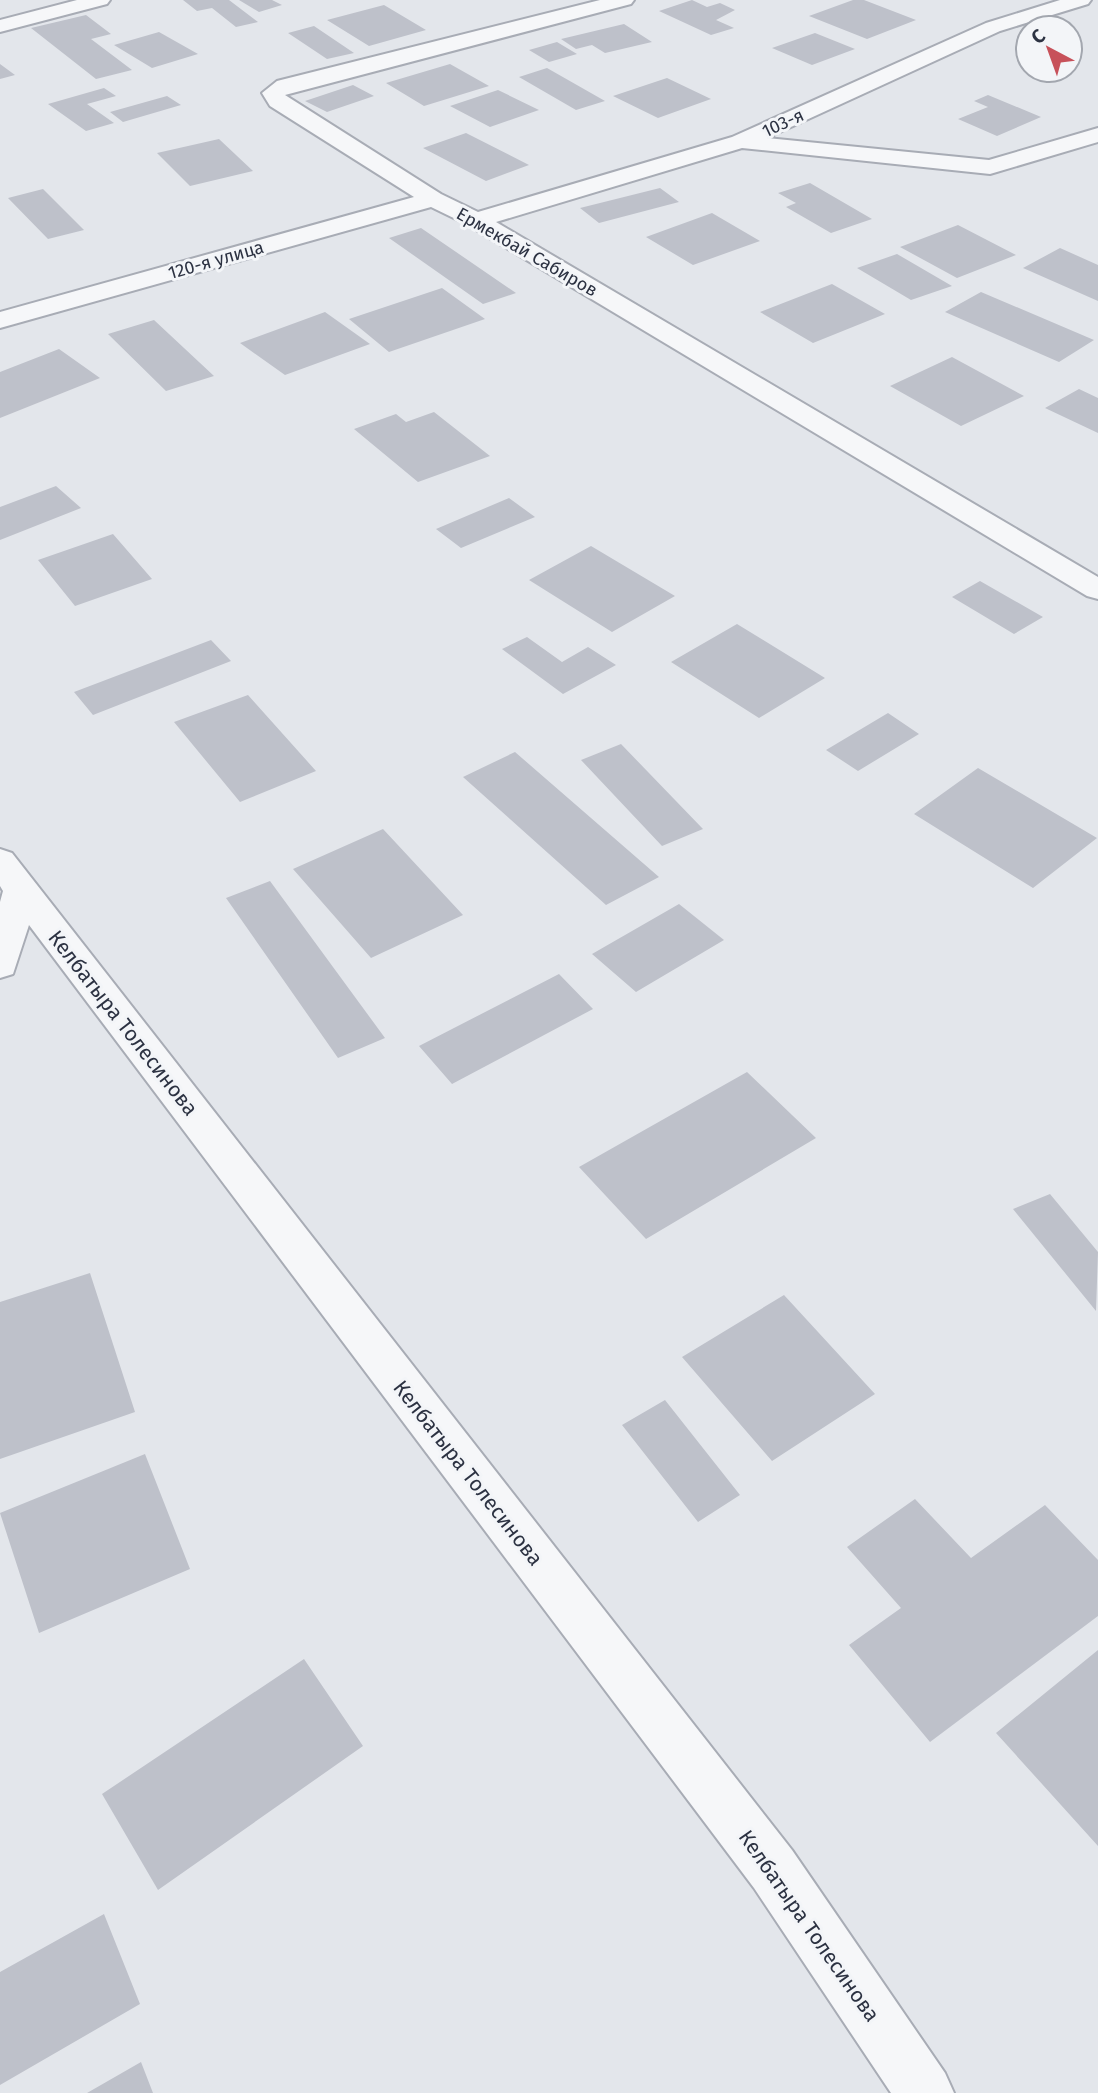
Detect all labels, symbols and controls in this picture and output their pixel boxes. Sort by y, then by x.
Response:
north arrow [1014,14,1084,84]
text: С [1027,24,1050,49]
street label: 103-я [759,104,807,142]
street label: Ермекбай Сабиров [452,203,602,301]
street label: 120-я улица [166,236,266,284]
street label: Келбатыра Толесинова [43,925,203,1121]
street label: Келбатыра Толесинова [388,1375,548,1571]
street label: Келбатыра Толесинова [733,1825,885,2027]

